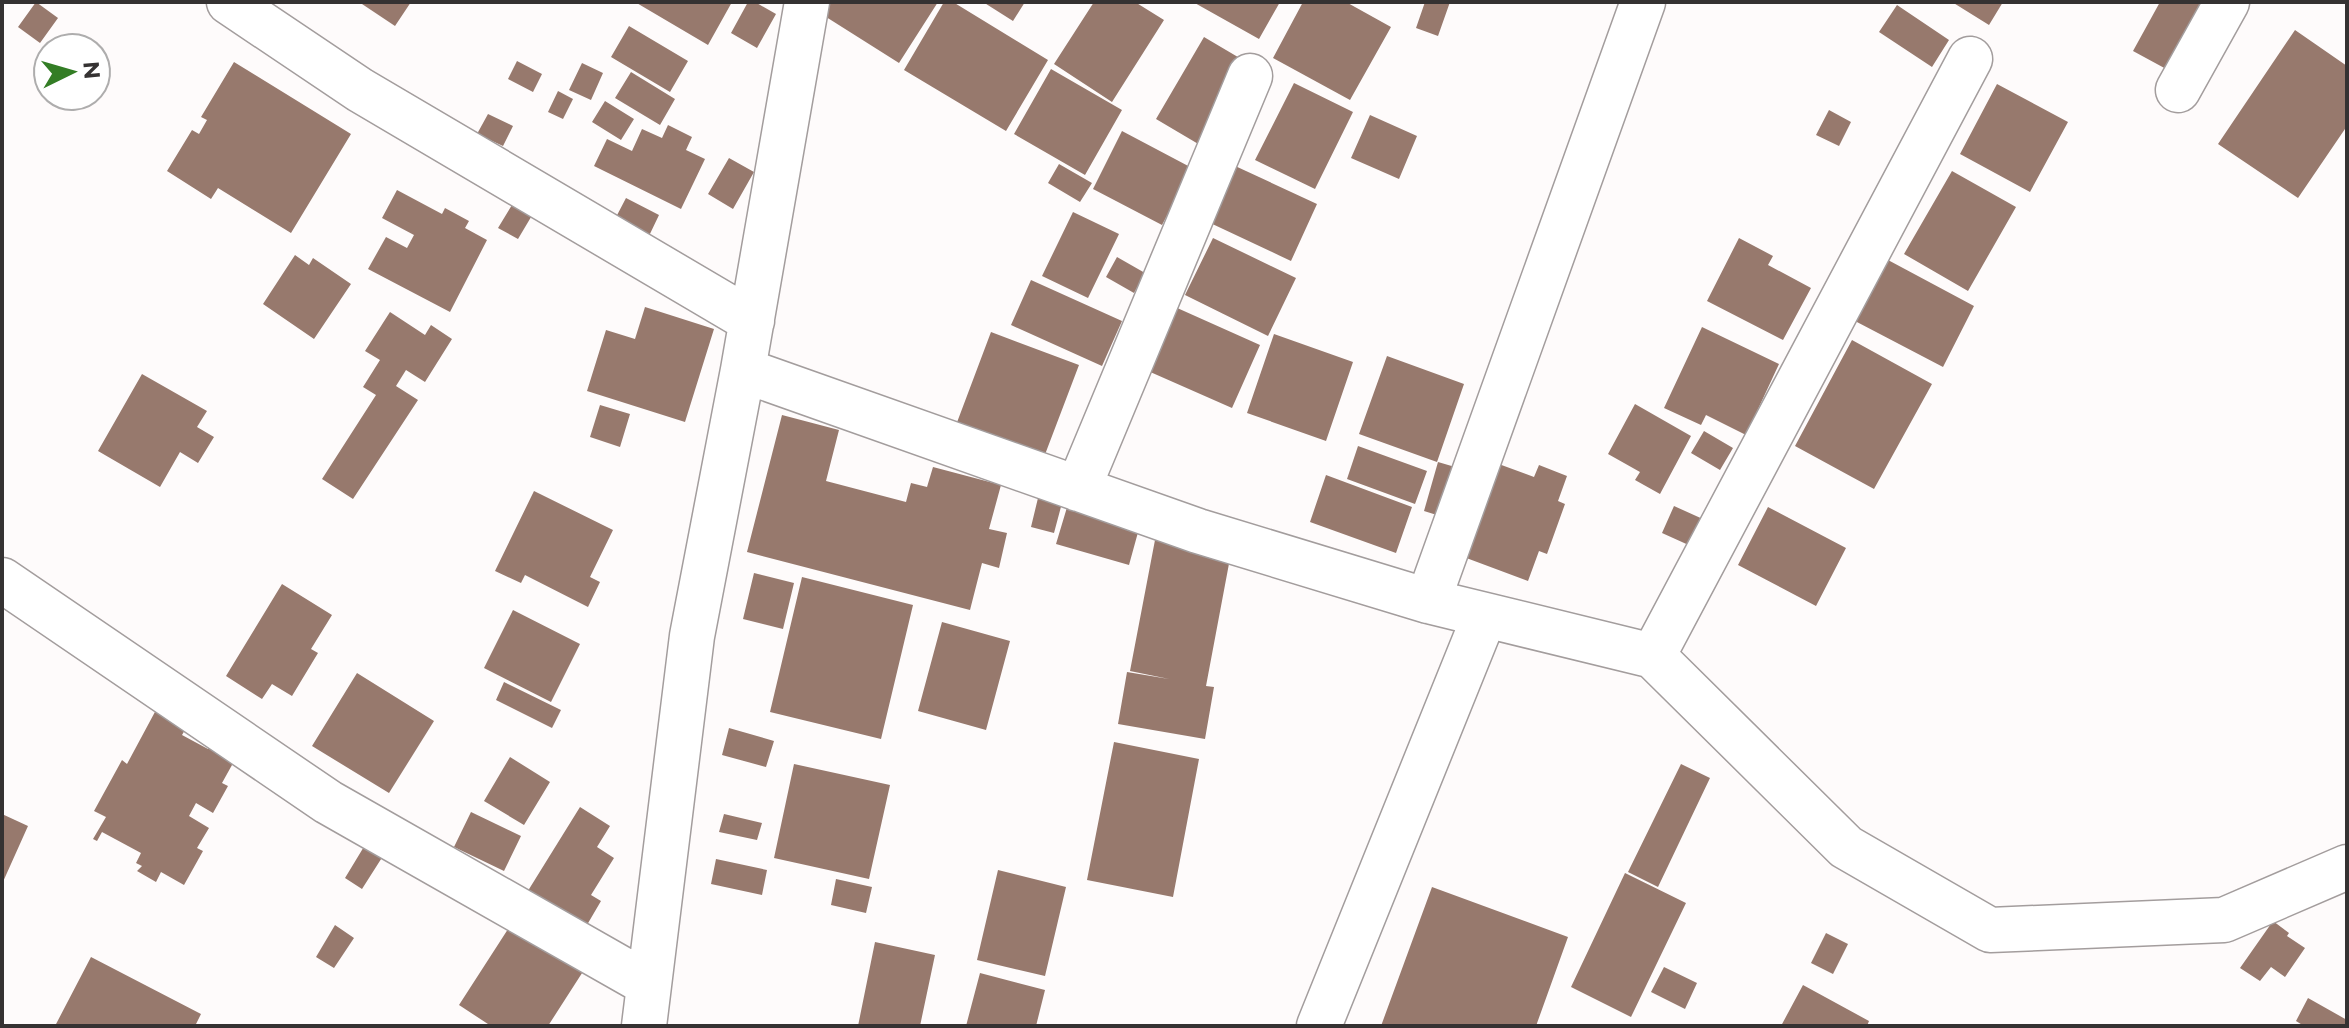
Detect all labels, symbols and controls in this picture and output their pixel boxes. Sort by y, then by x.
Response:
north arrow [32,32,112,112]
text: N [77,60,106,80]

